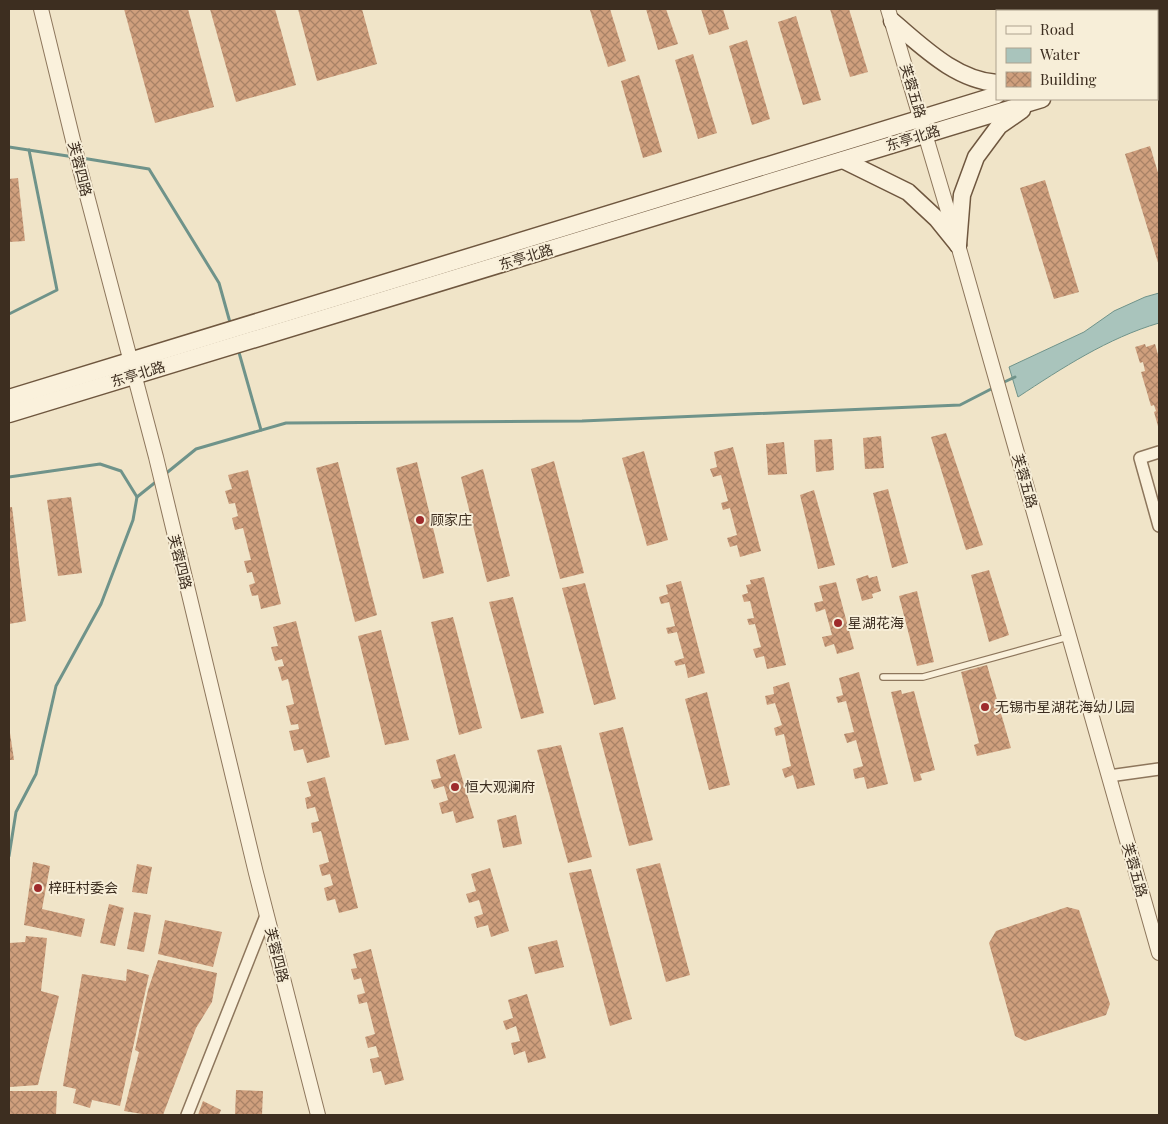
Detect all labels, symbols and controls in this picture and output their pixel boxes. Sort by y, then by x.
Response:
legend [996,10,1158,100]
text: Road [1040,19,1074,39]
text: Water [1039,44,1080,64]
street label: 芙蓉五路 [896,61,931,120]
text: Building [1040,69,1097,89]
street label: 东亭北路 [883,120,942,155]
street label: 芙蓉四路 [64,139,96,198]
street label: 东亭北路 [496,239,555,274]
street label: 东亭北路 [108,356,167,391]
street label: 芙蓉五路 [1009,451,1042,510]
place label: 顾家庄 [430,510,472,529]
marker: 顾家庄 [414,514,426,526]
street label: 芙蓉四路 [164,532,196,591]
place label: 星湖花海 [848,613,904,632]
marker: 星湖花海 [832,617,844,629]
place label: 无锡市星湖花海幼儿园 [995,697,1135,716]
marker: 无锡市星湖花海幼儿园 [979,701,991,713]
place label: 恒大观澜府 [465,777,535,796]
marker: 恒大观澜府 [449,781,461,793]
street label: 芙蓉五路 [1119,840,1152,899]
place label: 梓旺村委会 [48,878,118,897]
marker: 梓旺村委会 [32,882,44,894]
street label: 芙蓉四路 [261,925,293,984]

